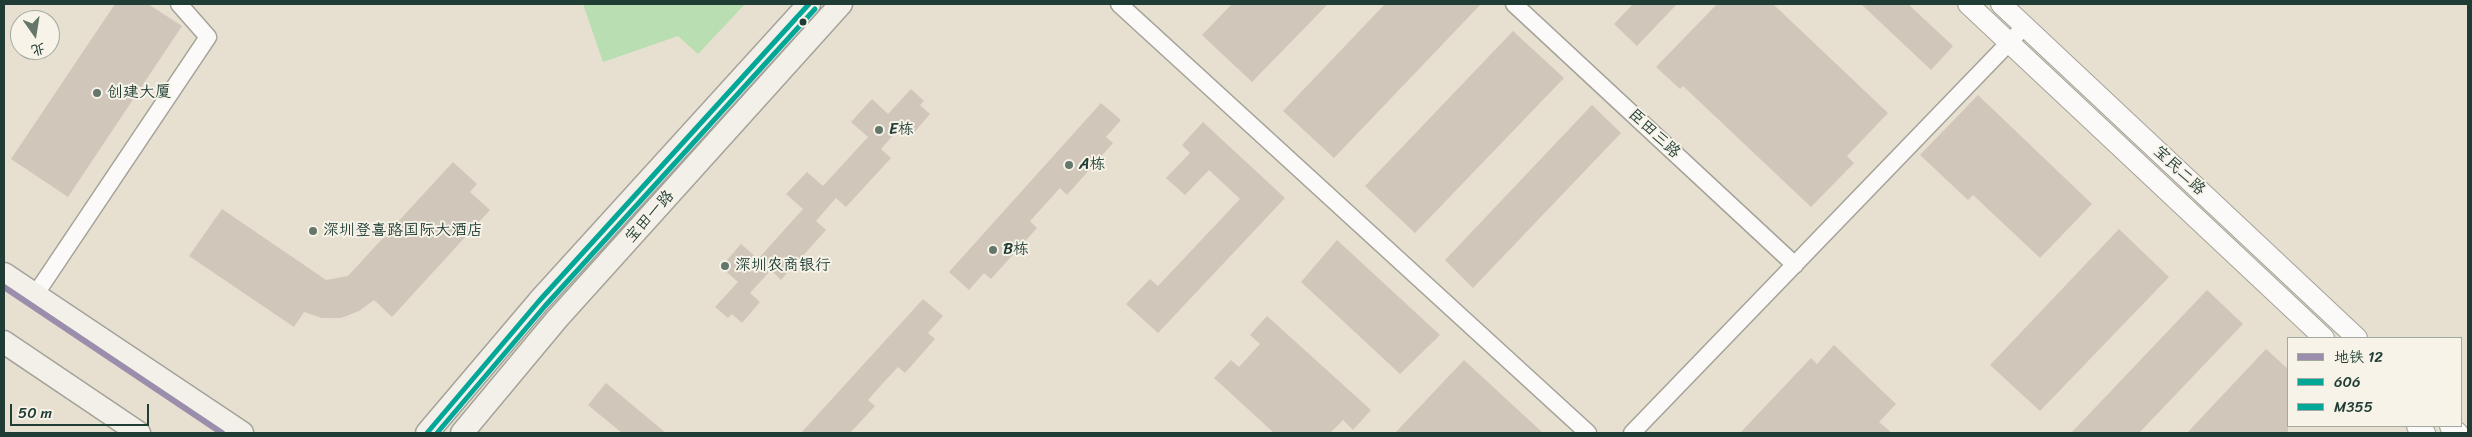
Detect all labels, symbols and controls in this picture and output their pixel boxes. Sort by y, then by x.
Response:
north arrow [10,10,60,60]
unlabelled marker [798,17,808,27]
text: 北 [29,35,48,63]
place label: 创建大厦 [107,83,171,103]
marker: 创建大厦 [91,87,103,99]
street label: 臣田三路 [1624,105,1684,163]
place label: E栋 [889,120,914,140]
marker: E栋 [873,124,885,136]
street label: 宝民二路 [2149,142,2209,200]
place label: A栋 [1079,155,1105,175]
marker: A栋 [1063,159,1075,171]
street label: 宝田一路 [621,187,679,247]
place label: 深圳登喜路国际大酒店 [323,221,483,241]
marker: 深圳登喜路国际大酒店 [307,225,319,237]
place label: B栋 [1003,240,1029,260]
marker: B栋 [987,244,999,256]
place label: 深圳农商银行 [735,256,831,276]
marker: 深圳农商银行 [719,260,731,272]
legend [2287,337,2462,427]
text: 地铁 12 [2334,344,2383,370]
text: 606 [2334,369,2361,395]
scale bar [12,394,151,426]
text: M355 [2334,394,2373,420]
text: 50 m [18,400,52,426]

